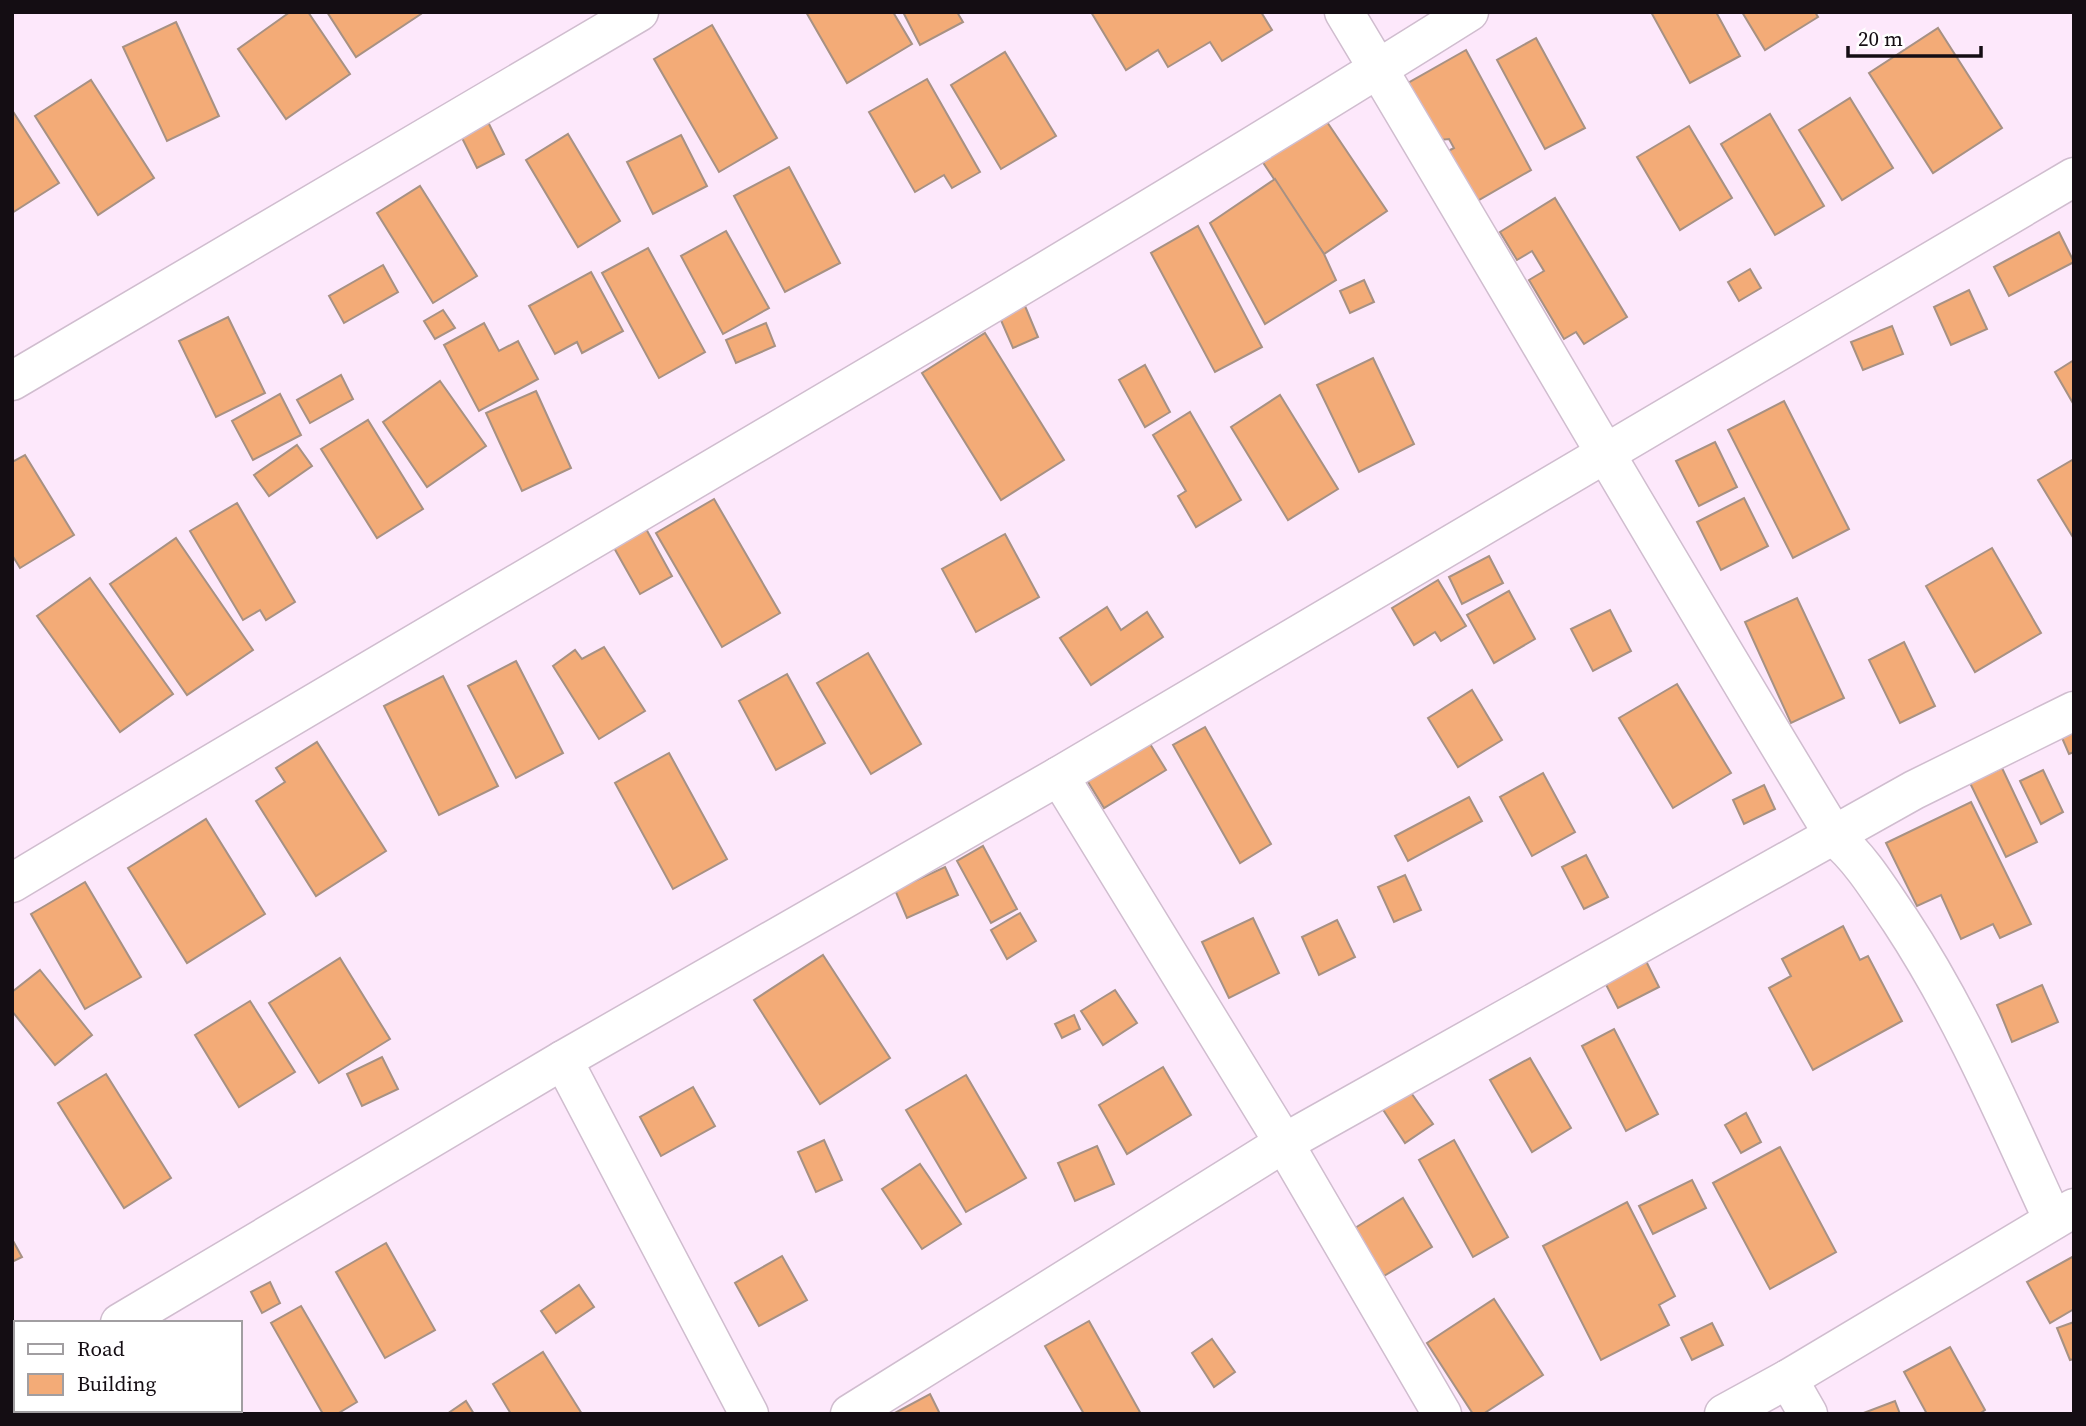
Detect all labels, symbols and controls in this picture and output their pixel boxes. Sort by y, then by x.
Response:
scale bar [1848,14,1981,58]
text: 20 m [1858,24,1903,53]
legend [14,1321,242,1412]
text: Road [77,1334,125,1363]
text: Building [77,1369,156,1398]

